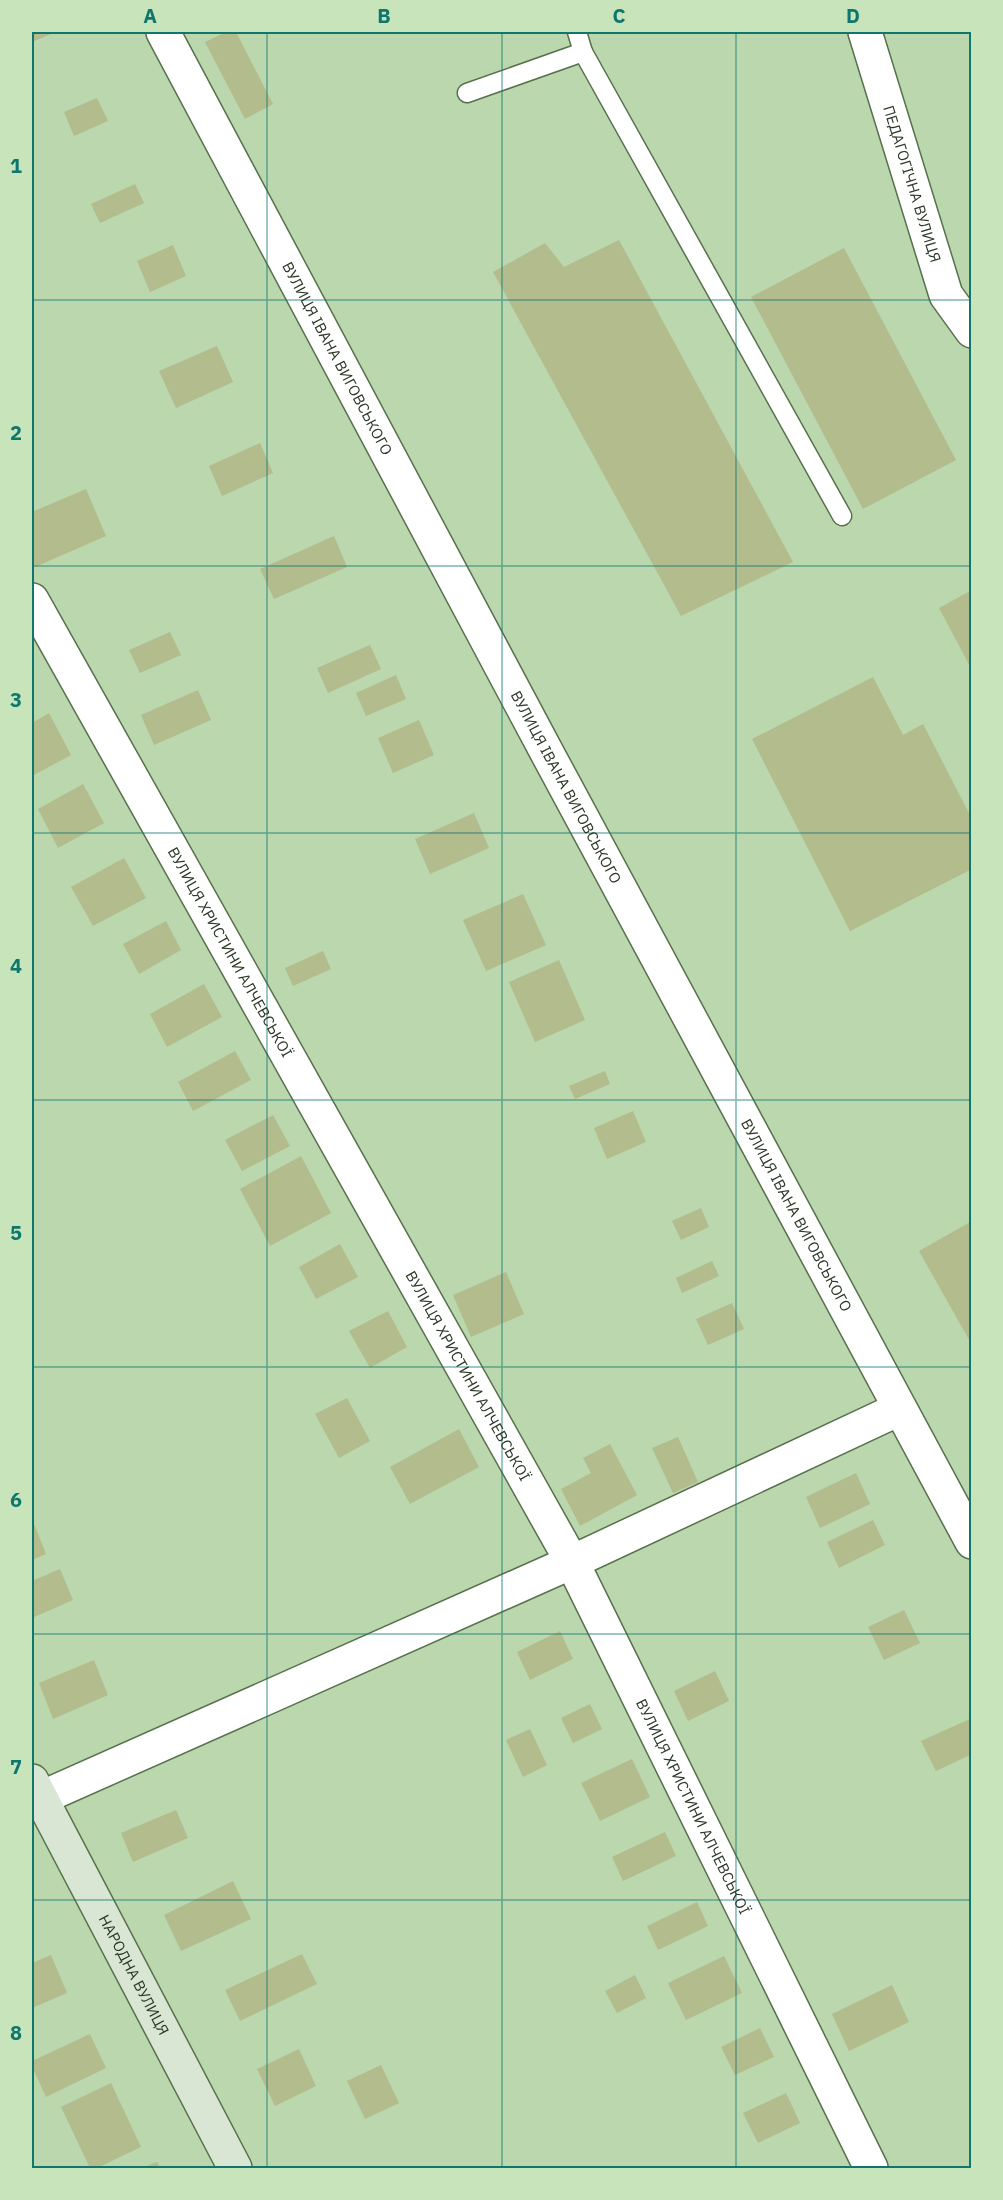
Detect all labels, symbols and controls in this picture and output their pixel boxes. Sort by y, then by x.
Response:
text: A [143,2,157,29]
text: B [377,2,391,29]
text: C [612,2,626,29]
text: D [846,2,860,29]
street label: ПЕДАГОГІЧНА ВУЛИЦЯ [879,103,945,265]
text: 1 [10,152,22,179]
street label: ВУЛИЦЯ ІВАНА ВИГОВСЬКОГО [278,258,397,458]
text: 2 [10,419,22,446]
text: 3 [10,686,22,713]
street label: ВУЛИЦЯ ІВАНА ВИГОВСЬКОГО [507,687,626,887]
street label: ВУЛИЦЯ ХРИСТИНИ АЛЧЕВСЬКОЇ [164,844,297,1060]
text: 4 [10,952,22,979]
street label: ВУЛИЦЯ ІВАНА ВИГОВСЬКОГО [737,1115,856,1315]
text: 5 [10,1219,22,1246]
street label: ВУЛИЦЯ ХРИСТИНИ АЛЧЕВСЬКОЇ [402,1267,535,1484]
text: 6 [10,1486,22,1513]
street label: ВУЛИЦЯ ХРИСТИНИ АЛЧЕВСЬКОЇ [632,1696,754,1917]
text: 7 [10,1753,22,1780]
street label: НАРОДНА ВУЛИЦЯ [95,1911,174,2038]
text: 8 [10,2019,22,2046]

